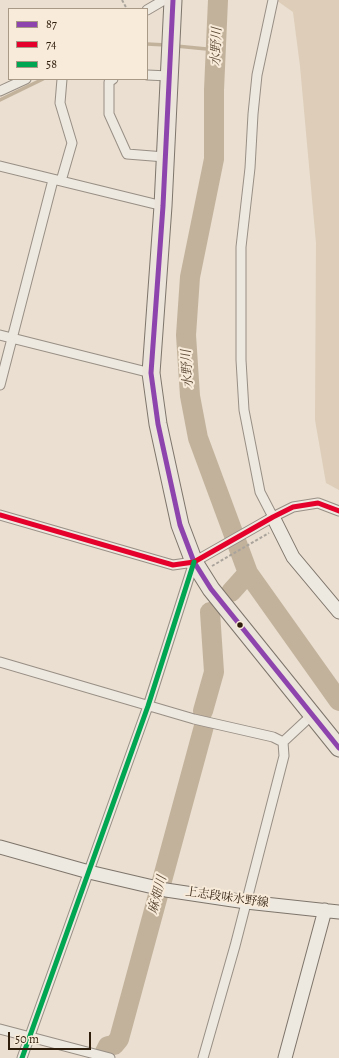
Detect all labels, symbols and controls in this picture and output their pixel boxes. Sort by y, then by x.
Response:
legend [8,8,148,80]
text: 87 [46,16,57,32]
water label: 水野川 [209,27,225,67]
text: 74 [46,36,56,52]
text: 58 [46,56,57,72]
water label: 水野川 [179,349,197,389]
unlabelled marker [235,620,245,630]
water label: 麻畑川 [145,874,171,916]
street label: 上志段味水野線 [184,885,270,911]
scale bar [10,1024,93,1050]
text: 50 m [15,1031,39,1047]

